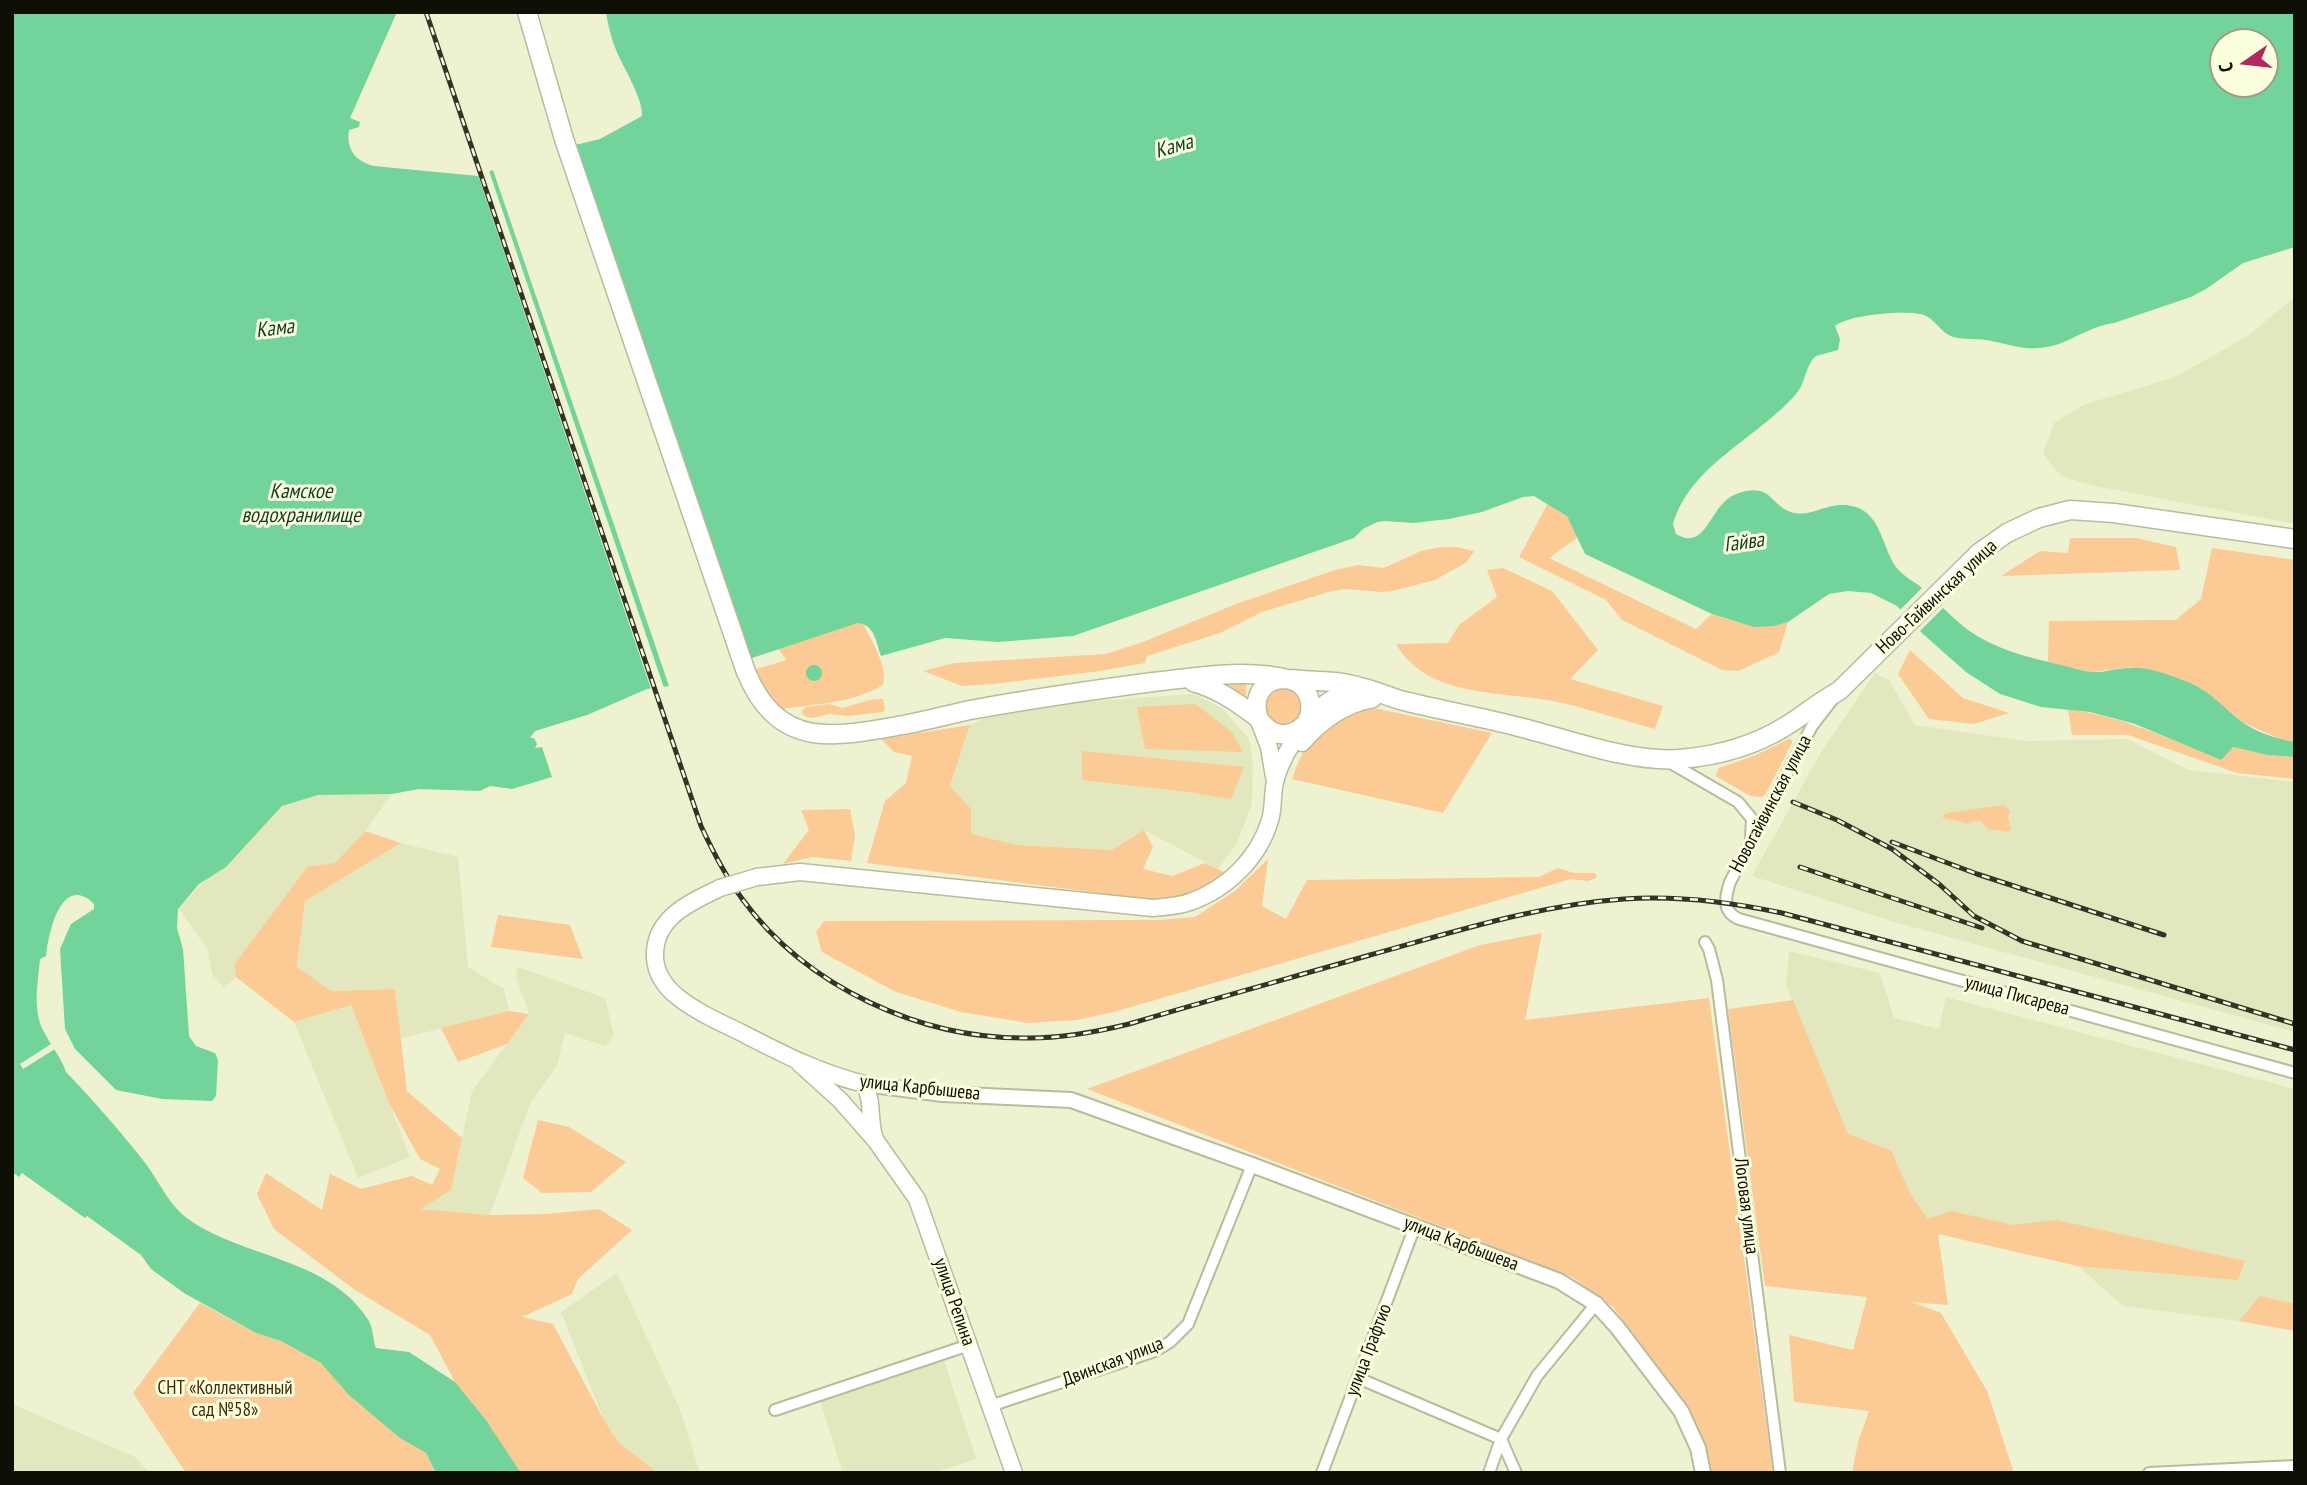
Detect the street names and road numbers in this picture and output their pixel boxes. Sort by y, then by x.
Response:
street label: Ново-Гайвинская улица [1872,535,2002,659]
street label: Новогайвинская улица [1725,731,1817,877]
street label: улица Писарева [1962,971,2072,1021]
street label: улица Карбышева [859,1070,981,1106]
street label: Логовая улица [1729,1156,1763,1256]
street label: улица Карбышева [1400,1212,1522,1276]
street label: улица Репина [928,1255,980,1349]
street label: улица Графтио [1341,1301,1397,1399]
street label: Двинская улица [1059,1332,1167,1392]

